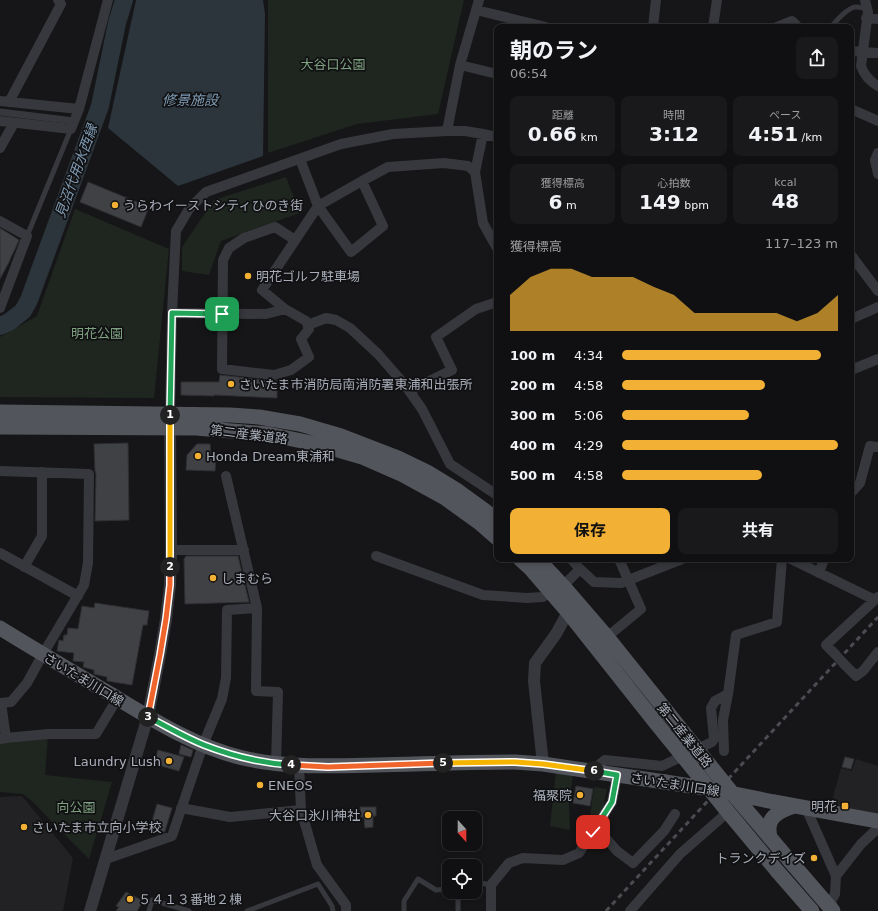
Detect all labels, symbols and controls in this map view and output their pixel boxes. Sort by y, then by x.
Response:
button: share [796,37,838,79]
text: 朝のラン [510,38,598,63]
park label: 大谷口公園 [300,57,366,72]
text: 06:54 [510,66,547,81]
water label: 修景施設 [162,92,220,108]
text: 距離 [552,109,574,122]
text: 時間 [663,109,685,122]
text: ペース [769,109,802,122]
water label: 見沼代用水西縁 [52,120,101,220]
text: 0.66 [528,122,577,146]
text: 3:12 [649,122,699,146]
text: 4:51 [748,122,798,146]
text: km [577,131,598,144]
text: /km [798,131,822,144]
text: kcal [774,176,796,189]
text: 獲得標高 [541,177,585,190]
text: 心拍数 [657,177,690,190]
text: 48 [771,189,799,213]
text: 6 [549,190,563,214]
text: 149 [639,190,681,214]
place label: うらわイーストシティひのき街 [123,198,303,213]
text: m [563,199,577,212]
text: bpm [681,199,709,212]
marker: うらわイーストシティひのき街 [110,200,120,210]
text: 117–123 m [765,236,838,251]
text: 獲得標高 [510,239,562,254]
place label: 明花ゴルフ駐車場 [256,269,360,284]
marker: 明花ゴルフ駐車場 [243,271,253,281]
pin [205,297,239,331]
icon: arrive [211,303,233,325]
park label: 明花公園 [71,326,123,341]
text: 100 m [510,348,555,363]
text: 4:34 [574,348,603,363]
place label: さいたま市消防局南消防署東浦和出張所 [239,377,473,392]
text: 200 m [510,378,555,393]
text: 4:58 [574,378,603,393]
marker: さいたま市消防局南消防署東浦和出張所 [226,379,236,389]
pin: 1 [160,405,180,425]
text: 1 [166,408,174,421]
text: 300 m [510,408,555,423]
text: 5:06 [574,408,603,423]
street label: 第二産業道路 [209,422,289,447]
text: 400 m [510,438,555,453]
text: 4:29 [574,438,603,453]
place label: Honda Dream東浦和 [206,449,335,464]
marker: Honda Dream東浦和 [193,451,203,461]
text: 500 m [510,468,555,483]
text: 4:58 [574,468,603,483]
button: 保存 [510,508,670,554]
button: 共有 [678,508,838,554]
pin: 2 [160,557,180,577]
text: 2 [166,560,174,573]
place label: しまむら [221,571,273,586]
marker: しまむら [208,573,218,583]
street label: さいたま川口線 [41,650,126,709]
street label: 第二産業道路 [654,700,715,770]
pin: 3 [138,707,158,727]
text: 3 [144,710,152,723]
pin: 5 [433,753,453,773]
place label: Laundry Lush [74,754,161,769]
pin: 4 [281,755,301,775]
marker: Laundry Lush [164,756,174,766]
text: 5 [439,756,447,769]
text: 4 [287,758,295,771]
pin: 6 [584,761,604,781]
text: 6 [590,764,598,777]
street label: さいたま川口線 [629,770,721,799]
place label: ENEOS [268,778,313,793]
marker: ENEOS [255,780,265,790]
place label: 福聚院 [533,788,572,803]
marker: 福聚院 [575,790,585,800]
place label: 明花 [811,799,837,814]
park label: 向公園 [56,800,96,815]
marker: 明花 [840,801,850,811]
place label: 大谷口氷川神社 [269,808,360,823]
marker: 大谷口氷川神社 [363,810,373,820]
north arrow [442,811,482,851]
map controls [442,811,482,899]
pin [576,815,610,849]
place label: さいたま市立向小学校 [32,820,162,835]
icon: check [582,821,604,843]
marker: さいたま市立向小学校 [19,822,29,832]
place label: トランクデイズ [715,851,806,866]
marker: トランクデイズ [809,853,819,863]
button: locate [442,859,482,899]
place label: ５４１３番地２棟 [138,892,242,907]
marker: ５４１３番地２棟 [125,894,135,904]

